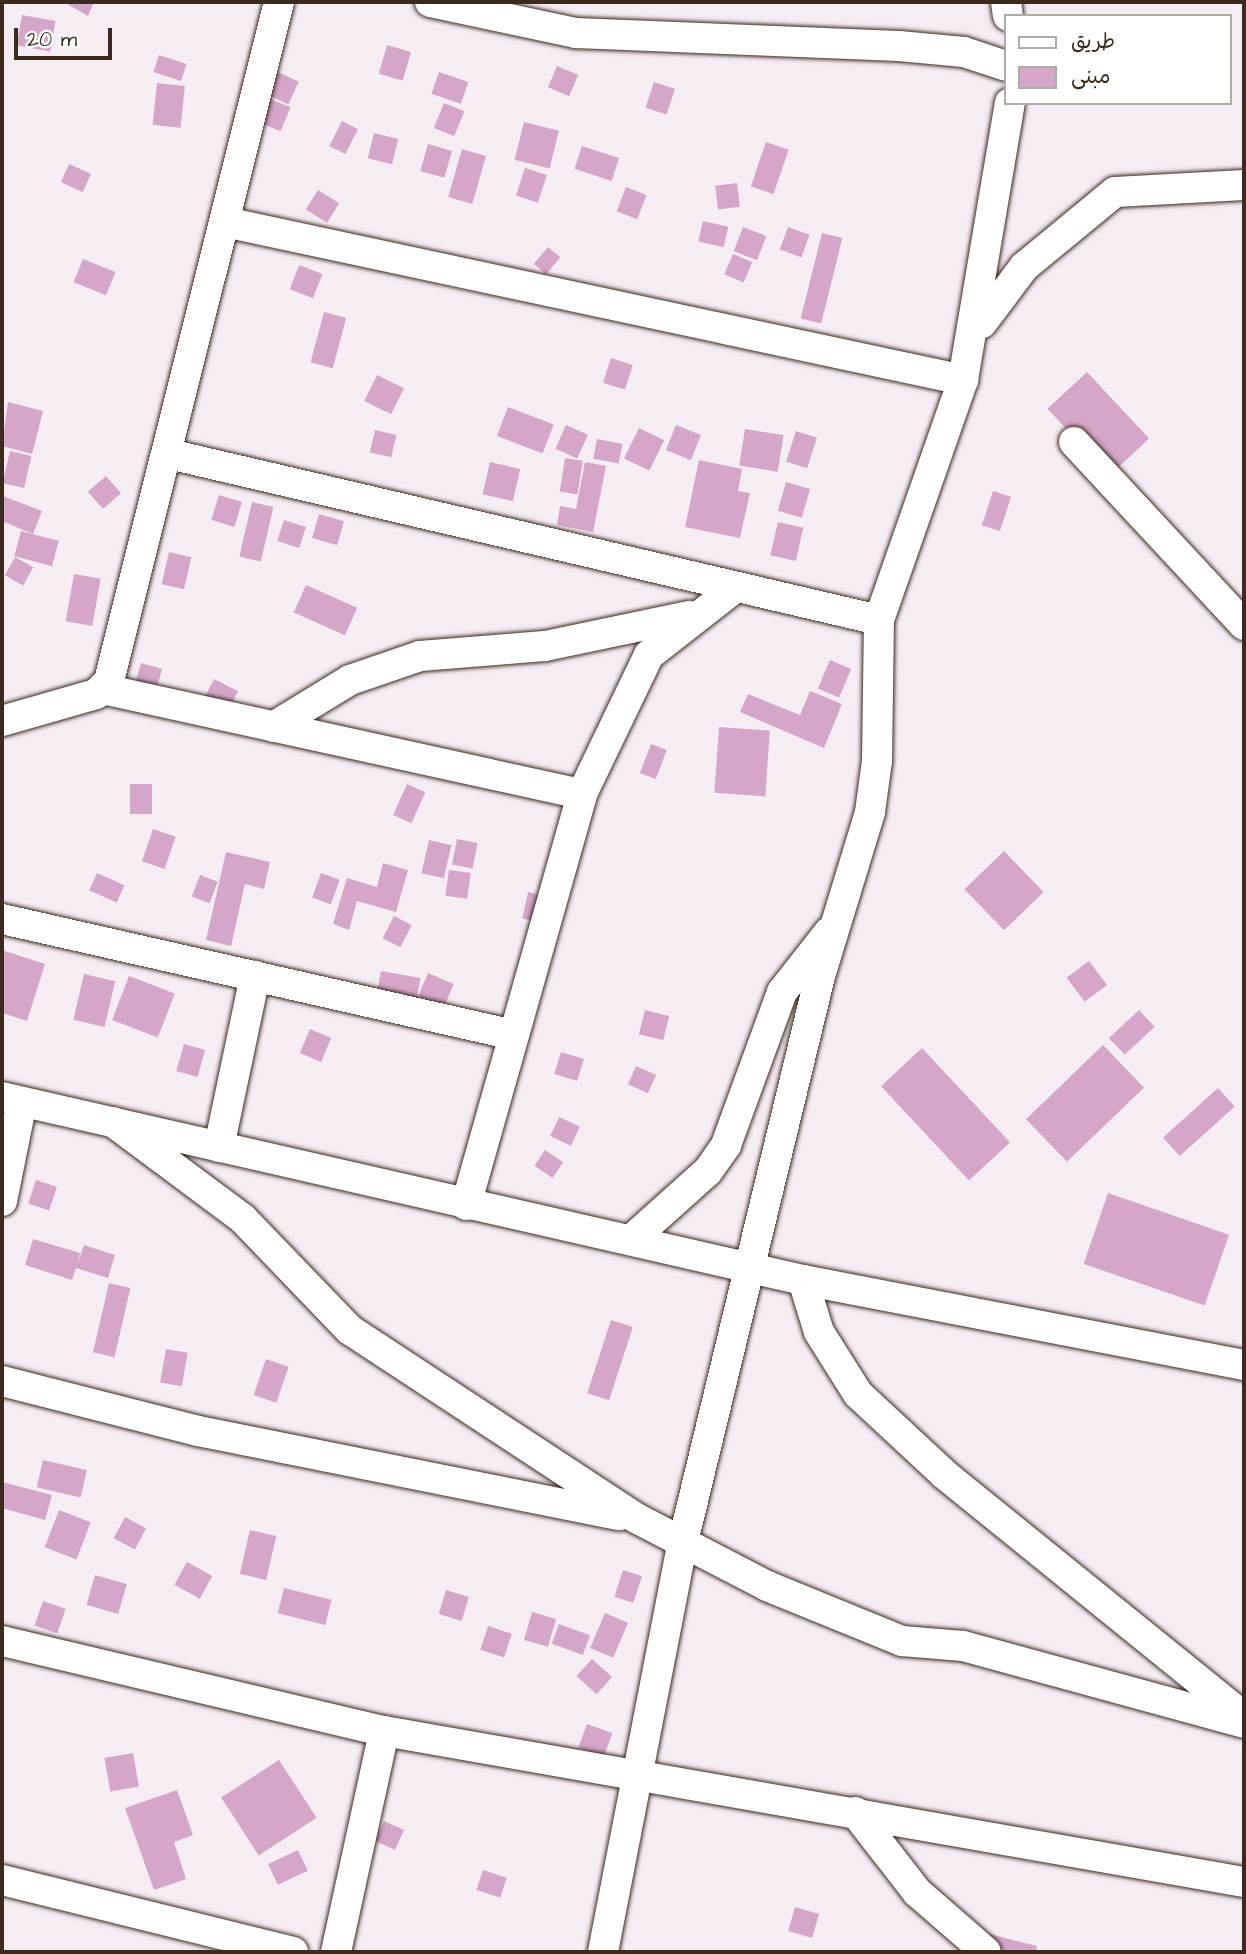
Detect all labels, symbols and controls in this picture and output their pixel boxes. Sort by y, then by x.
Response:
scale bar [18,14,116,58]
legend [1004,14,1232,105]
text: 20 m [27,25,77,54]
text: طريق [1071,27,1115,56]
text: مبنى [1071,62,1110,91]

